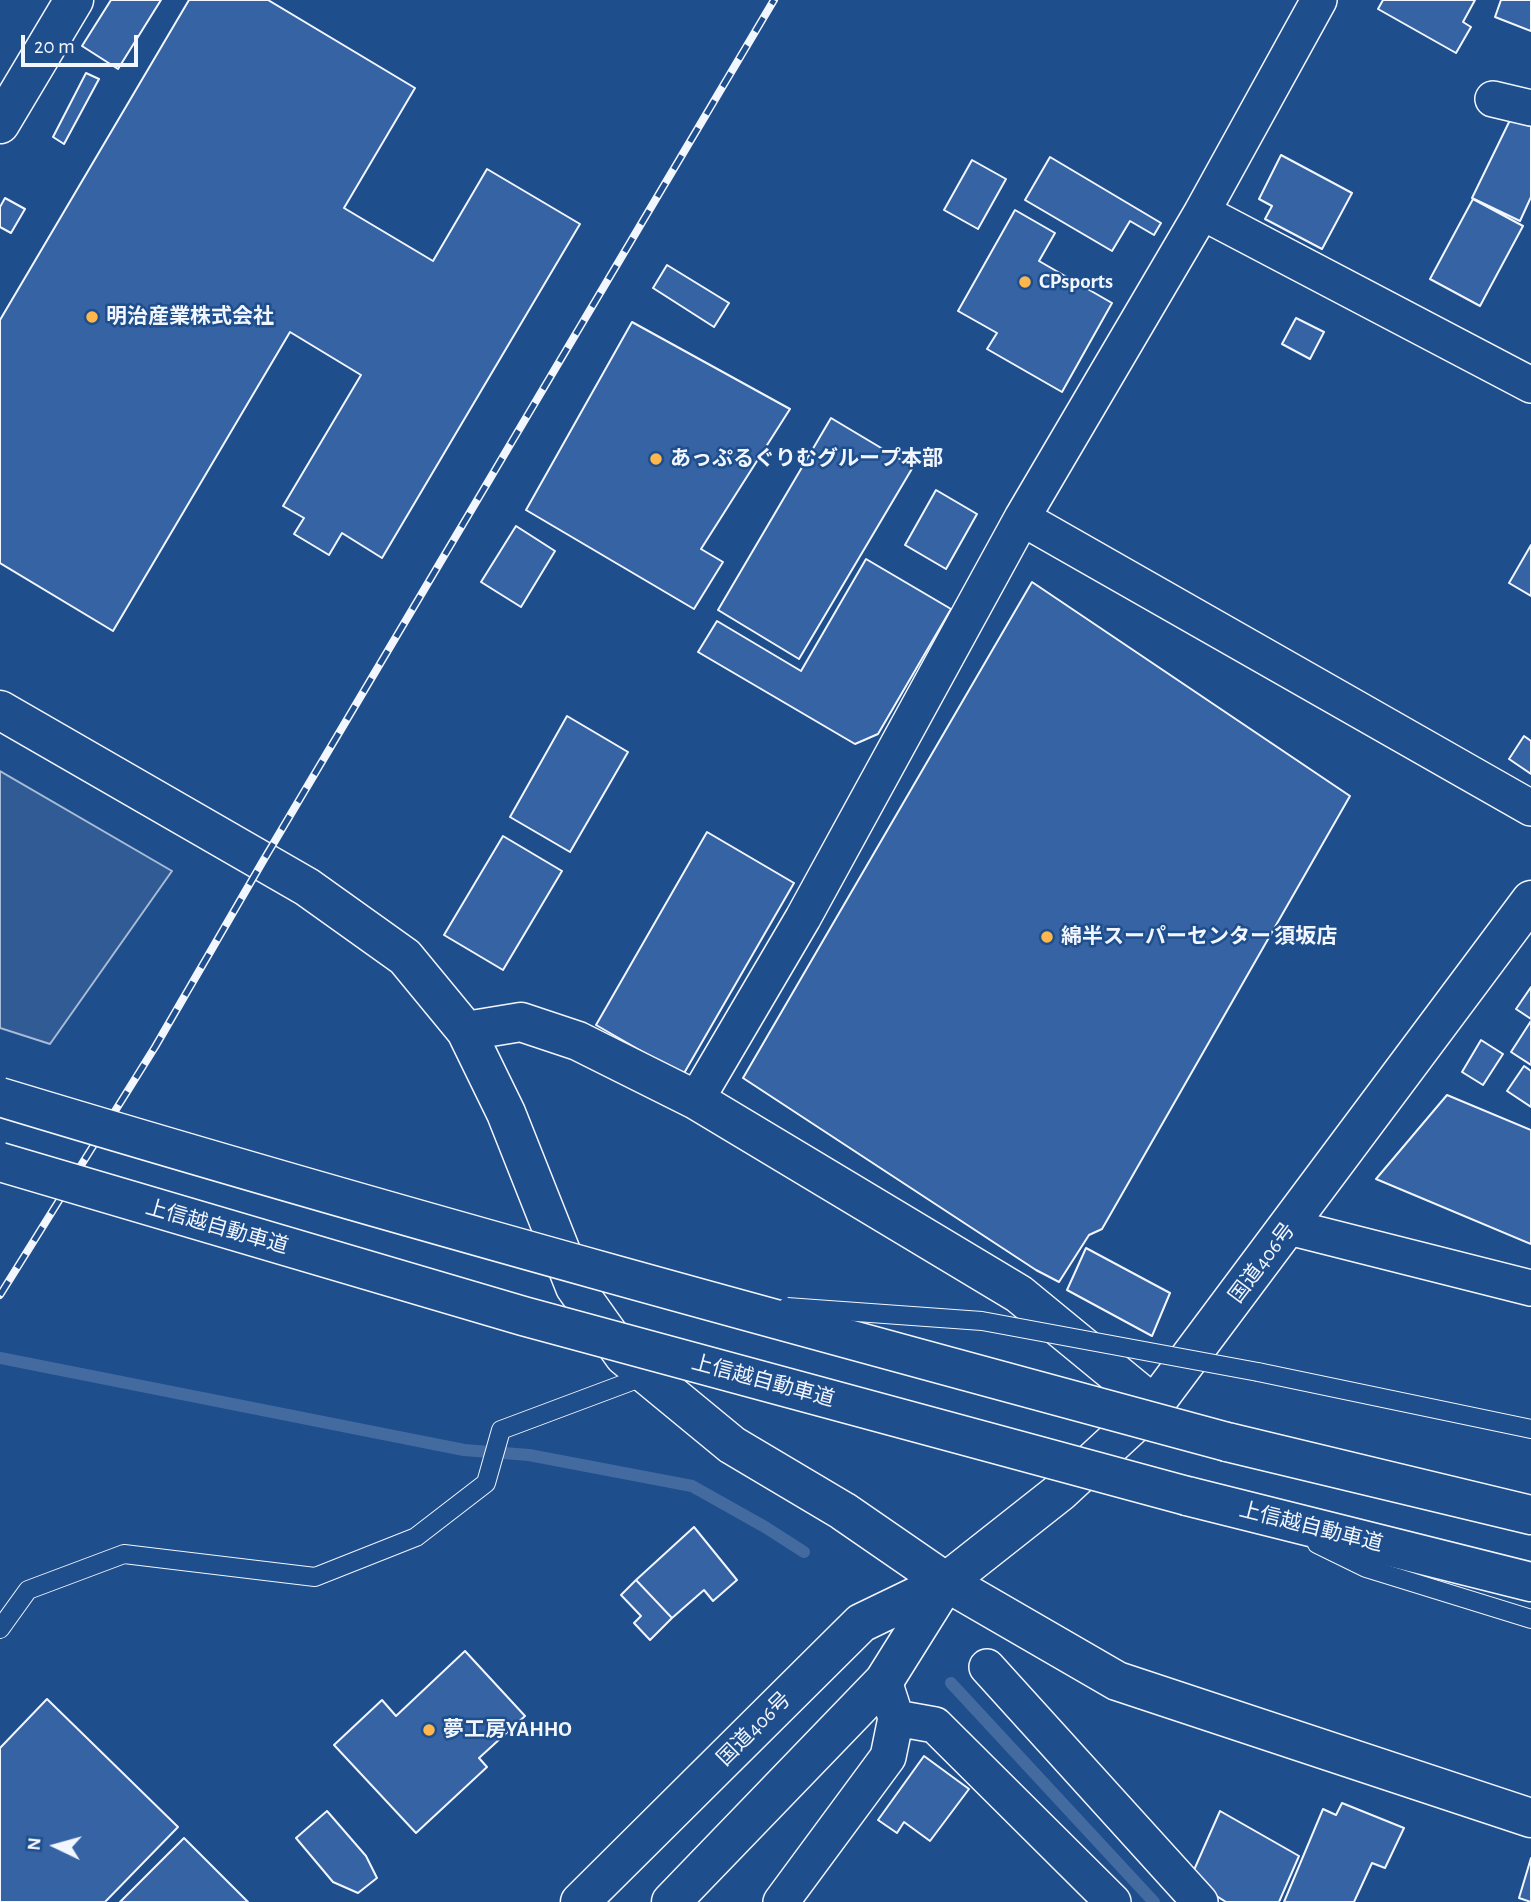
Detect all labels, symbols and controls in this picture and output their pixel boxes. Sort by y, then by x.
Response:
scale bar [24,21,142,65]
text: 20 m [34,36,75,57]
place label: CPsports [1039,269,1113,295]
marker: CPsports [1017,274,1033,290]
place label: 明治産業株式会社 [106,304,274,330]
marker: 明治産業株式会社 [84,309,100,325]
place label: あっぷるぐりむグループ本部 [670,446,943,472]
marker: あっぷるぐりむグループ本部 [648,451,664,467]
place label: 綿半スーパーセンター 須坂店 [1061,924,1337,950]
marker: 綿半スーパーセンター 須坂店 [1039,929,1055,945]
street label: 上信越自動車道 [143,1195,291,1259]
street label: 国道406号 [1224,1218,1300,1308]
street label: 上信越自動車道 [689,1350,837,1412]
street label: 上信越自動車道 [1237,1497,1385,1557]
street label: 国道406号 [712,1687,796,1771]
place label: 夢工房YAHHO [443,1717,572,1743]
marker: 夢工房YAHHO [421,1722,437,1738]
north arrow [21,1811,91,1881]
text: N [25,1837,45,1852]

